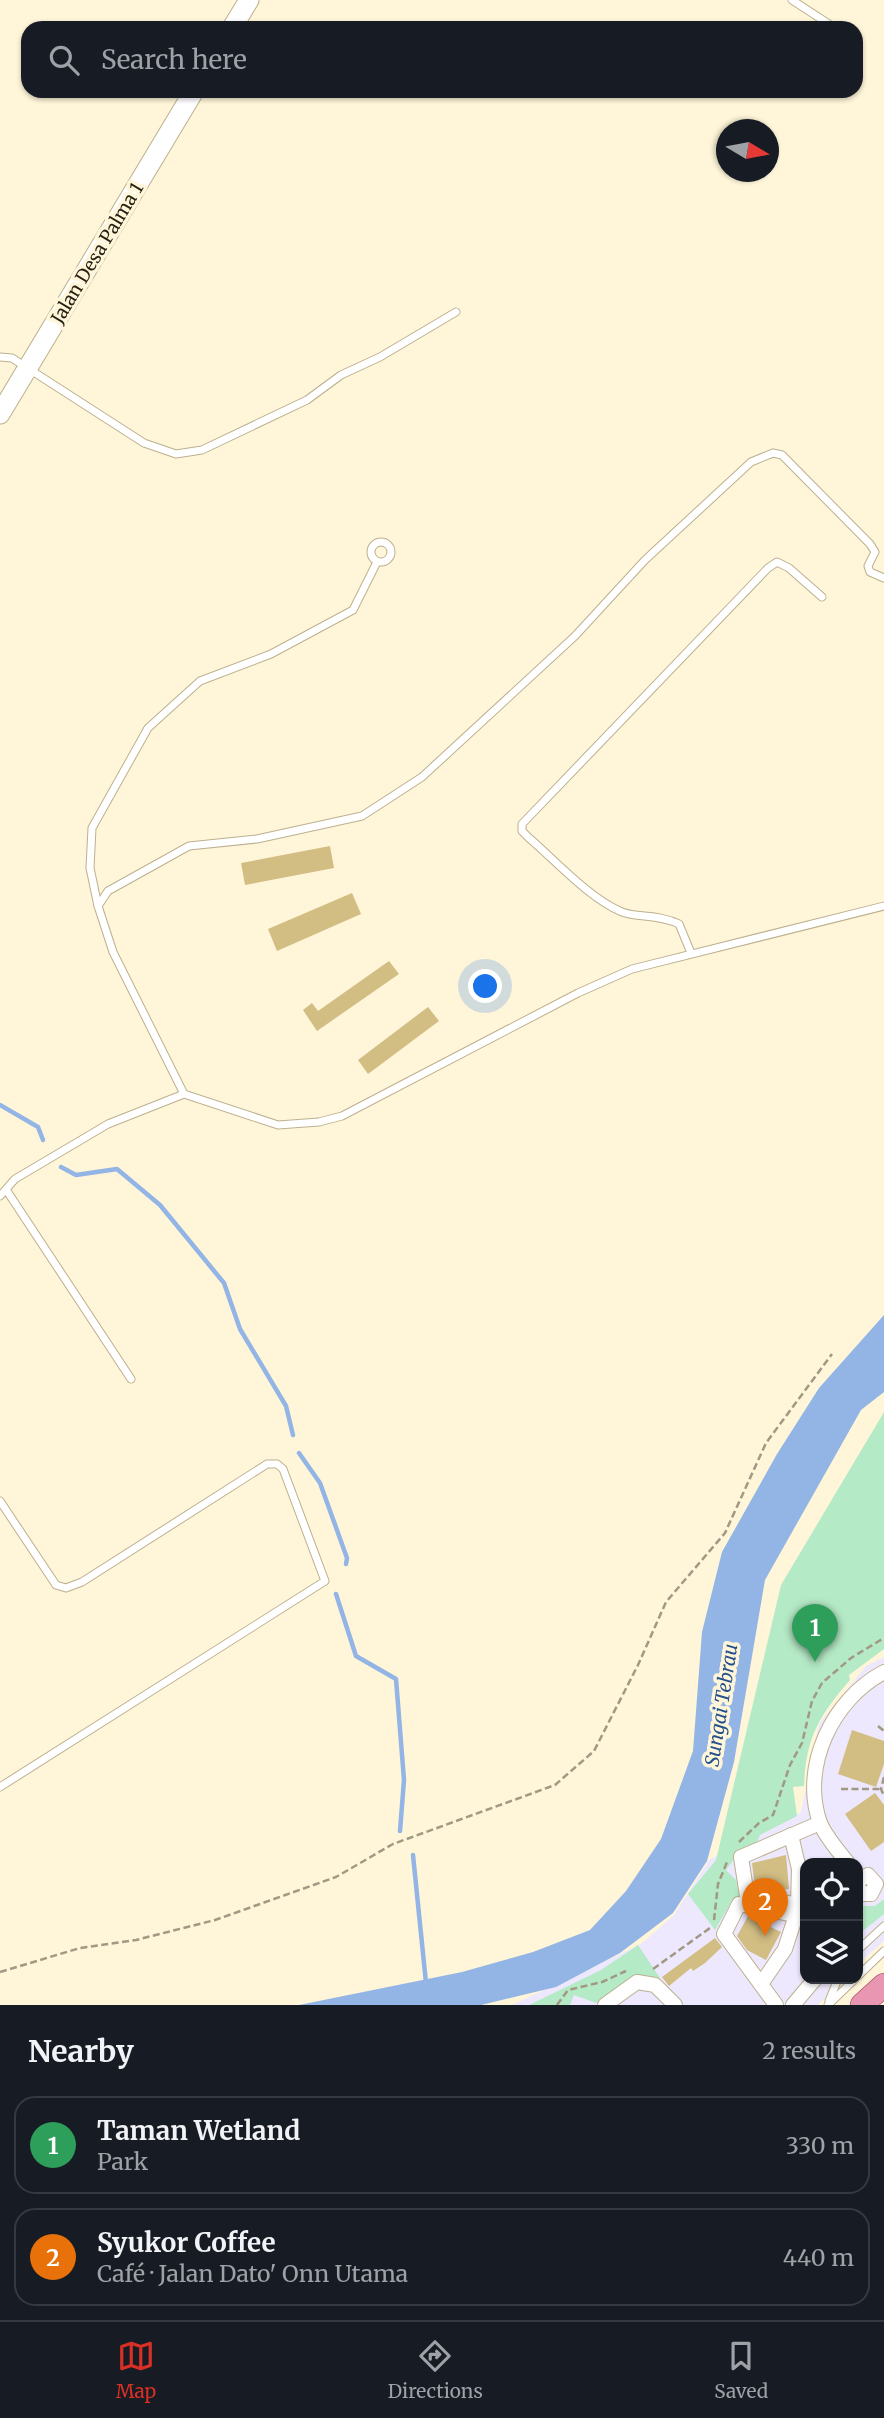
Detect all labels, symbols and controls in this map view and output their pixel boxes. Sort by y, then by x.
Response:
search box [21,21,863,98]
icon: search [45,41,83,79]
text: Search here [101,43,247,76]
north arrow [716,119,779,182]
street label: Jalan Desa Palma 1 [45,178,148,329]
your location [468,969,502,1003]
pin: 1 [792,1604,838,1662]
water label: Sungai Tebrau [699,1642,743,1768]
map controls [800,1858,863,1984]
button: locate [800,1858,863,1921]
pin: 2 [742,1878,788,1936]
button: layers [800,1921,863,1984]
text: Nearby [28,2032,134,2070]
text: 2 results [762,2036,856,2065]
text: Taman Wetland [97,2114,300,2147]
text: 1 [48,2131,58,2160]
text: 330 m [786,2131,854,2160]
text: Park [97,2147,148,2176]
text: Syukor Coffee [97,2226,276,2259]
text: 2 [46,2243,60,2272]
text: 440 m [783,2243,854,2272]
text: Café · Jalan Dato' Onn Utama [97,2259,408,2288]
tab: Map [116,2337,156,2403]
tab: Directions [388,2337,483,2403]
tab: Saved [714,2337,768,2403]

